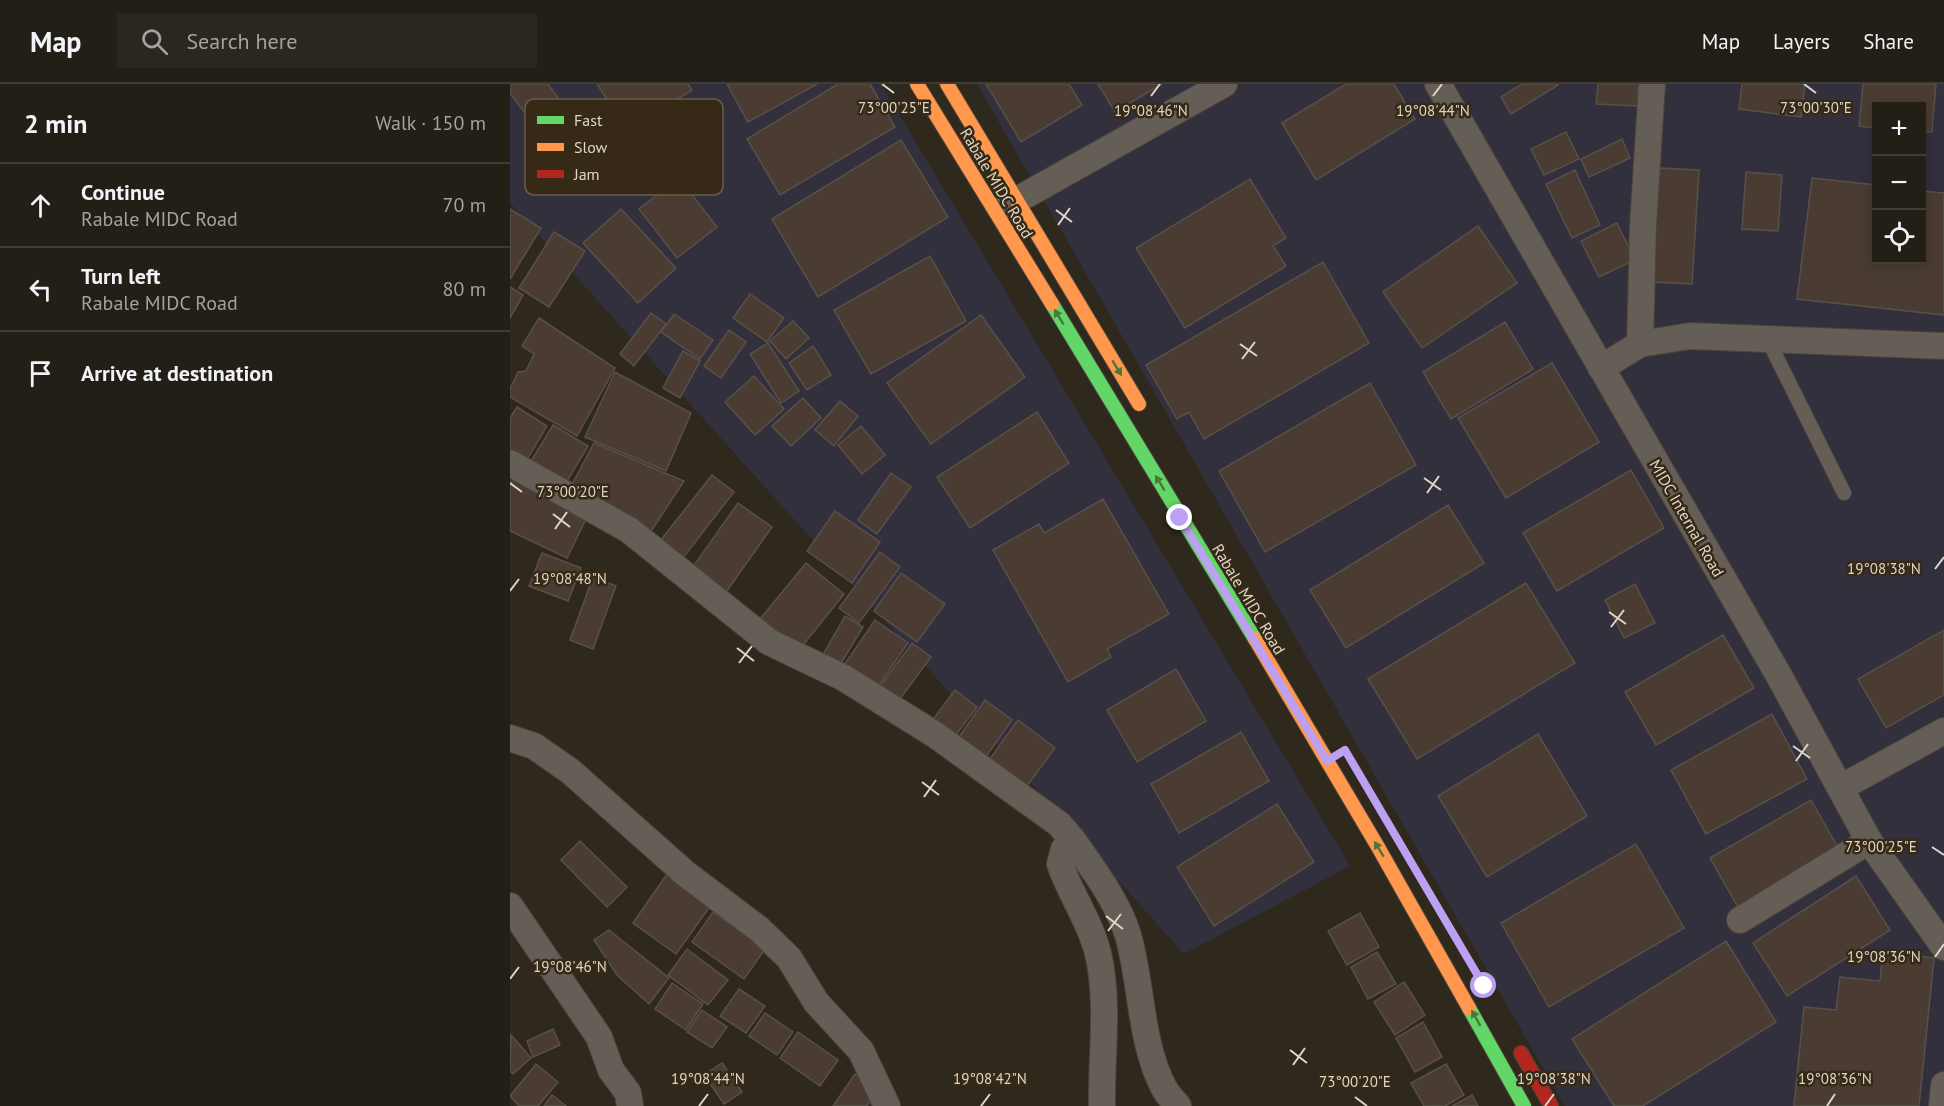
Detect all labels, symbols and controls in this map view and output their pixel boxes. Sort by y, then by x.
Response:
search box [117,14,537,68]
text: Map [30,23,81,60]
icon: search [138,25,171,58]
text: Search here [186,27,297,55]
text: Map [1702,28,1740,55]
text: Layers [1773,28,1830,55]
text: Share [1863,28,1914,55]
text: 73°00'25"E [858,98,930,117]
text: 73°00'30"E [1780,98,1852,117]
legend [525,99,723,195]
text: 19°08'46"N [1114,101,1188,120]
text: 19°08'44"N [1396,101,1470,120]
map controls [1872,102,1926,264]
button: + [1872,102,1926,156]
text: 2 min [24,107,87,140]
text: Walk · 150 m [375,110,486,136]
text: Fast [574,110,603,130]
street label: Rabale MIDC Road [956,124,1038,242]
text: Slow [574,137,608,157]
button: − [1872,156,1926,210]
text: Jam [573,164,600,184]
text: Continue [81,178,165,206]
icon: ahead [24,189,57,222]
text: 70 m [443,192,486,218]
text: Rabale MIDC Road [81,206,238,232]
button: locate [1872,210,1926,264]
text: Turn left [81,262,161,290]
icon: left [24,273,57,306]
text: 80 m [443,276,486,302]
text: Rabale MIDC Road [81,290,238,316]
one-way arrow [1053,309,1064,325]
icon: arrive [24,357,57,390]
text: Arrive at destination [81,359,273,387]
one-way arrow [1112,360,1123,376]
street label: MIDC Internal Road [1645,456,1729,580]
one-way arrow [1155,474,1165,491]
text: 73°00'20"E [537,482,609,501]
route end [1166,504,1192,530]
street label: Rabale MIDC Road [1208,540,1290,658]
text: 19°08'38"N [1847,559,1921,578]
text: 19°08'48"N [533,569,607,588]
text: 73°00'25"E [1845,837,1917,856]
one-way arrow [1374,840,1384,857]
text: 19°08'36"N [1847,947,1921,966]
text: 19°08'46"N [533,957,607,976]
route start [1470,972,1496,998]
one-way arrow [1471,1009,1481,1026]
text: 19°08'44"N [671,1069,745,1088]
text: 19°08'42"N [953,1069,1027,1088]
text: 19°08'38"N [1517,1069,1591,1088]
text: 19°08'36"N [1798,1069,1872,1088]
text: 73°00'20"E [1319,1072,1391,1091]

